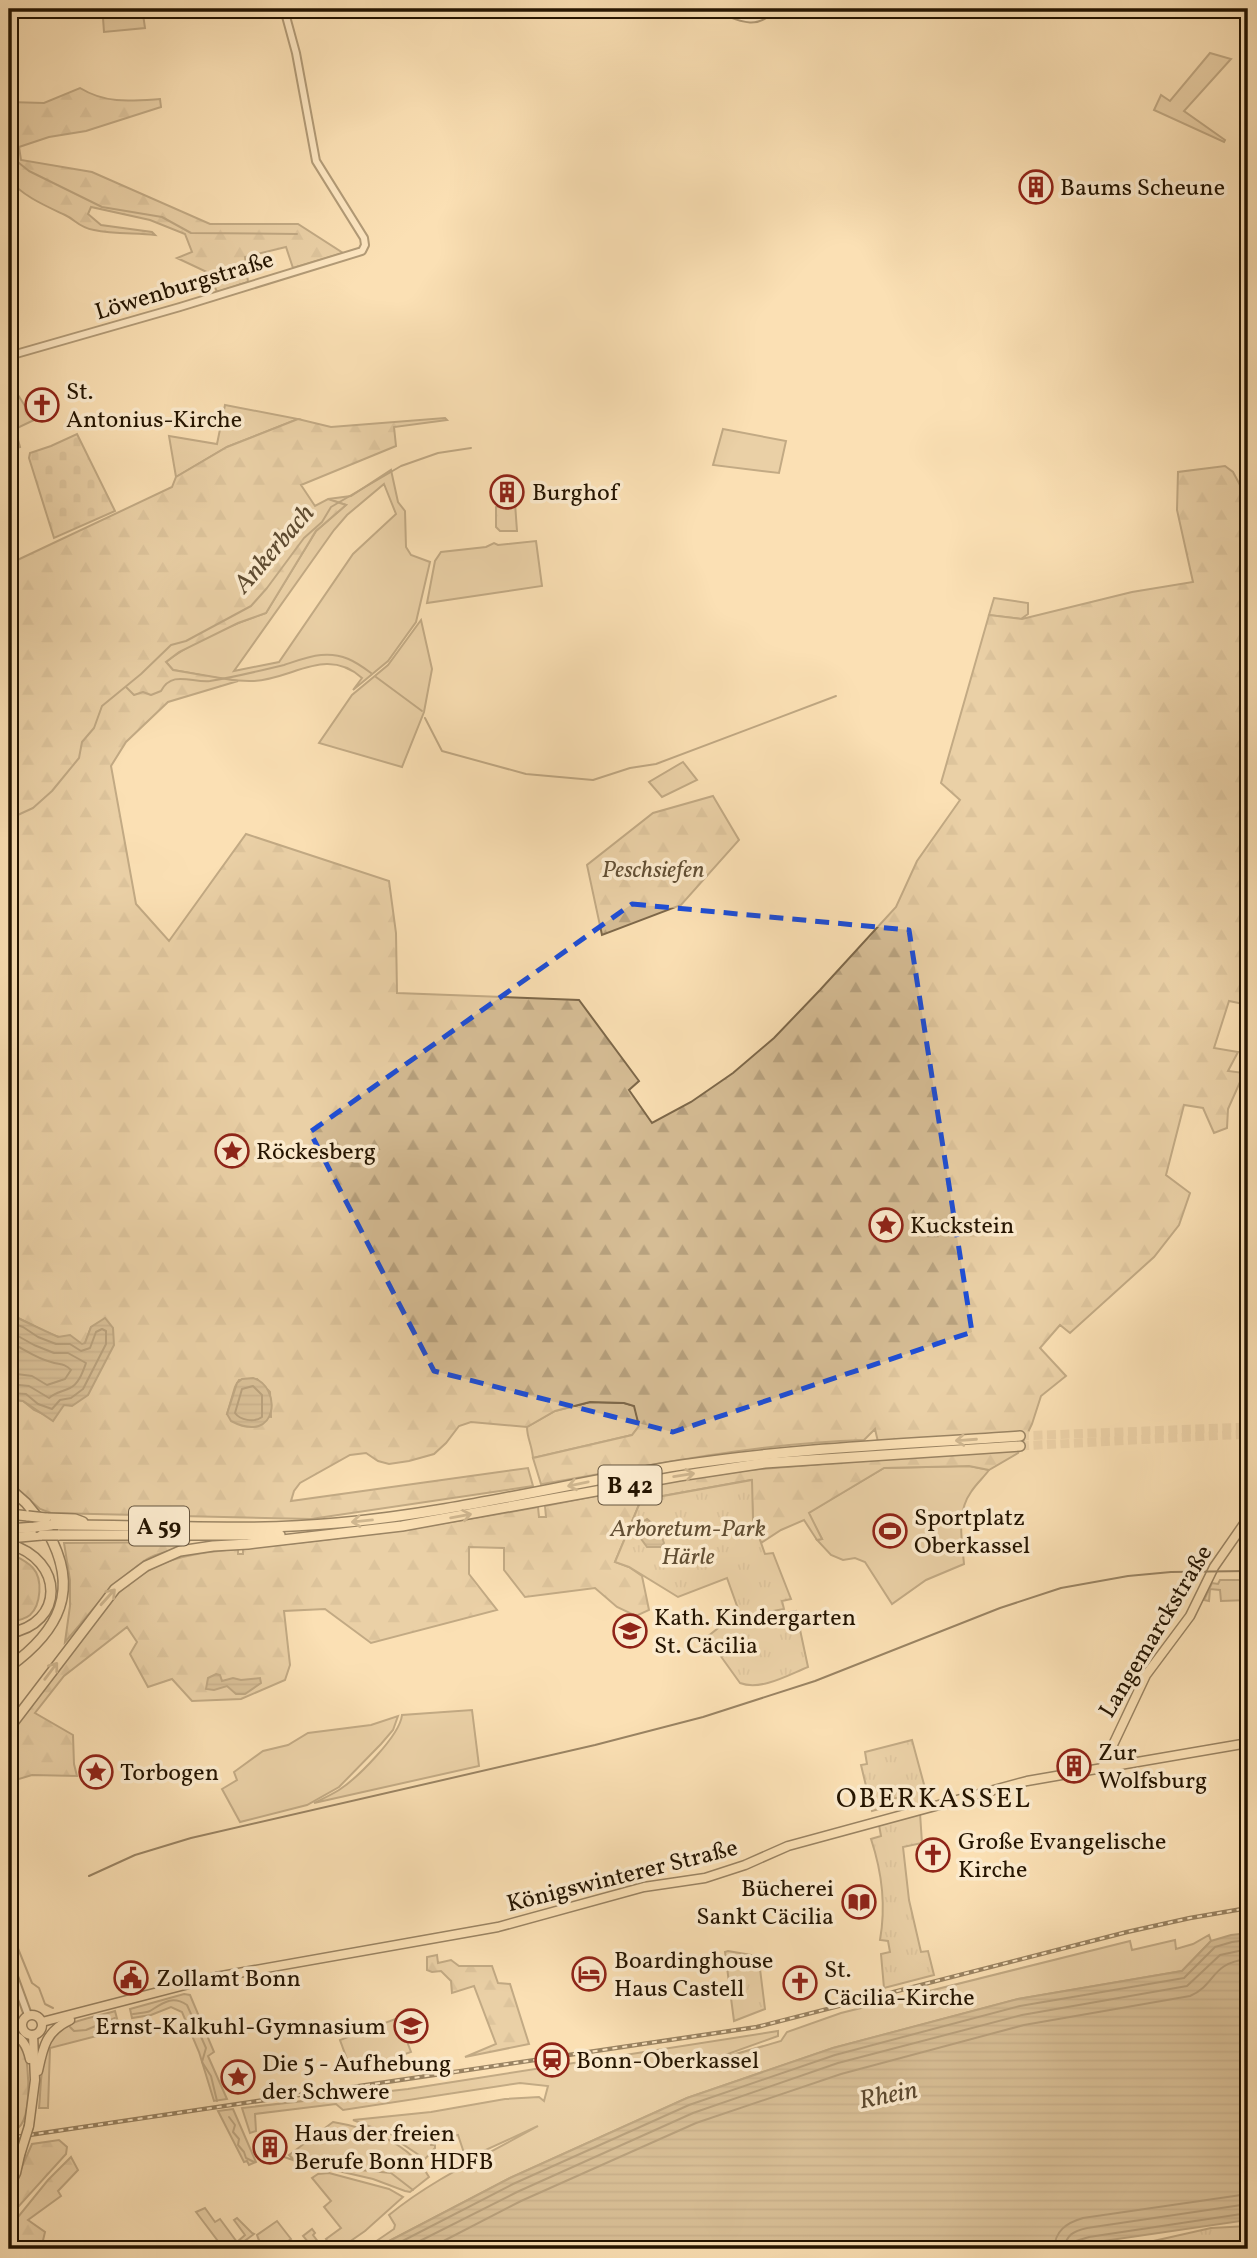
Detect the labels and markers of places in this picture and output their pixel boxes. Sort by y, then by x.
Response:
building icon: Baums Scheune [1017,168,1055,206]
place label: Baums Scheune [1060,172,1225,206]
place label: St. Antonius-Kirche [66,376,242,438]
church icon: St. Antonius-Kirche [23,386,61,424]
building icon: Burghof [488,473,526,511]
place label: Burghof [532,477,621,511]
place icon: Röckesberg [213,1132,251,1170]
place label: Röckesberg [256,1136,376,1170]
place icon: Kuckstein [867,1206,905,1244]
place label: Kuckstein [910,1210,1014,1244]
place label: Sportplatz Oberkassel [914,1502,1030,1564]
sports icon: Sportplatz Oberkassel [871,1512,909,1550]
place label: Kath. Kindergarten St. Cäcilia [654,1602,856,1664]
school or university icon: Kath. Kindergarten St. Cäcilia [611,1612,649,1650]
place label: Zur Wolfsburg [1098,1737,1207,1799]
building icon: Zur Wolfsburg [1055,1747,1093,1785]
place icon: Torbogen [77,1753,115,1791]
place label: Torbogen [120,1757,219,1791]
place label: Große Evangelische Kirche [958,1826,1166,1888]
church icon: Große Evangelische Kirche [914,1836,952,1874]
place label: Bücherei Sankt Cäcilia [696,1873,834,1935]
library icon: Bücherei Sankt Cäcilia [840,1883,878,1921]
place label: Boardinghouse Haus Castell [614,1945,773,2007]
place label: St. Cäcilia-Kirche [824,1954,975,2016]
hotel icon: Boardinghouse Haus Castell [570,1955,608,1993]
public building icon: Zollamt Bonn [112,1959,150,1997]
place label: Zollamt Bonn [156,1963,301,1997]
church icon: St. Cäcilia-Kirche [781,1964,819,2002]
school or university icon: Ernst-Kalkuhl-Gymnasium [392,2007,430,2045]
place label: Ernst-Kalkuhl-Gymnasium [95,2011,386,2045]
station icon: Bonn-Oberkassel [533,2041,571,2079]
place label: Bonn-Oberkassel [576,2045,759,2079]
place label: Die 5 - Aufhebung der Schwere [262,2048,451,2110]
place icon: Die 5 - Aufhebung der Schwere [219,2058,257,2096]
place label: Haus der freien Berufe Bonn HDFB [294,2118,494,2180]
building icon: Haus der freien Berufe Bonn HDFB [251,2128,289,2166]

